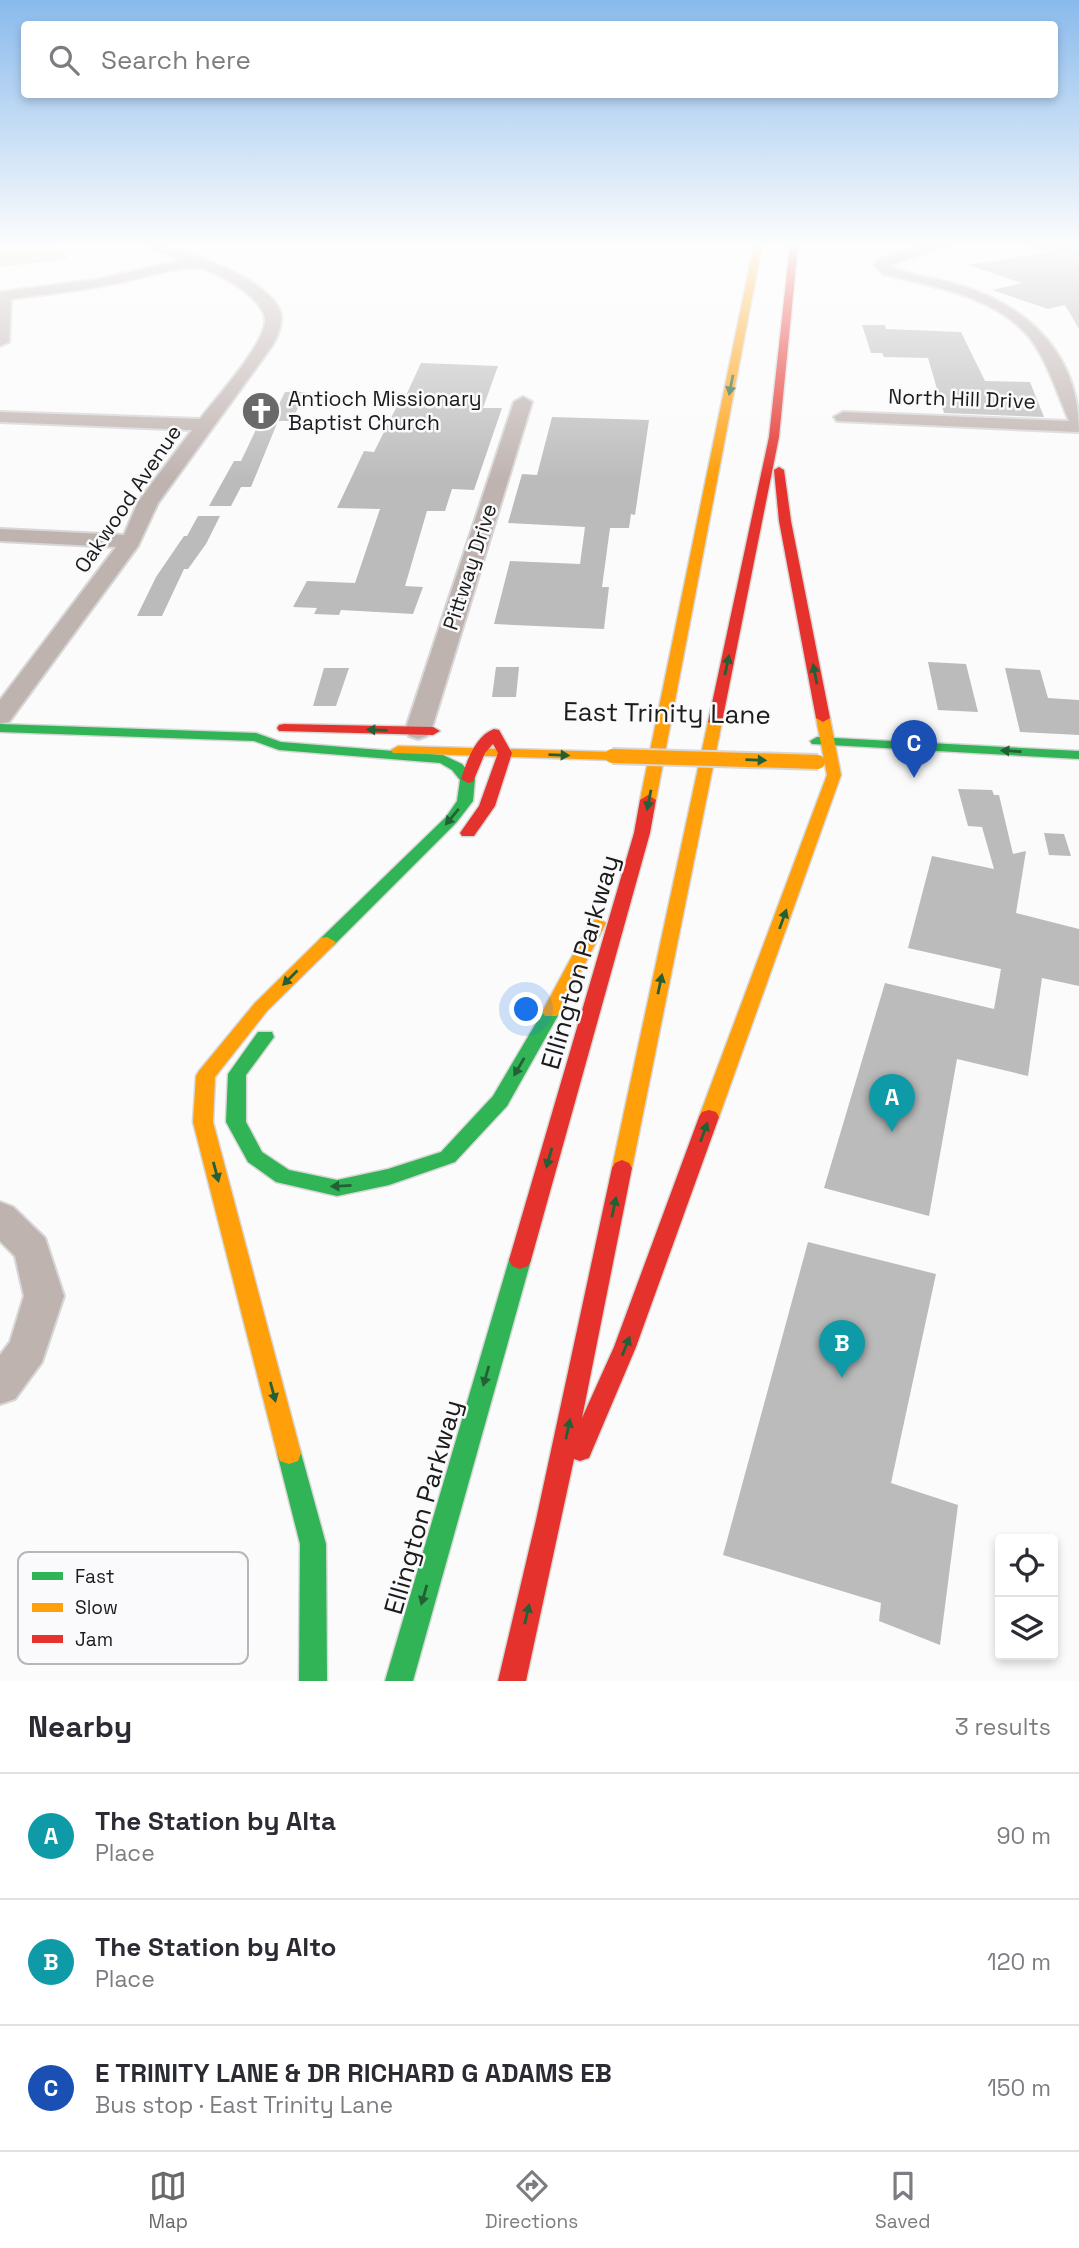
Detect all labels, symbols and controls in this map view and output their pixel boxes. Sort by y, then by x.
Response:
search box [21,21,1058,98]
icon: search [45,41,83,79]
text: Search here [101,43,251,77]
one-way arrow [725,374,736,396]
street label: North Hill Drive [888,382,1036,415]
place label: Antioch Missionary Baptist Church [288,385,482,436]
church icon: Antioch Missionary Baptist Church [240,390,282,432]
street label: Oakwood Avenue [68,420,187,578]
street label: Pittway Drive [436,500,503,633]
one-way arrow [721,654,732,676]
one-way arrow [809,663,820,685]
street label: East Trinity Lane [563,694,771,732]
pin: C [891,720,937,778]
one-way arrow [366,724,388,735]
one-way arrow [1000,745,1022,756]
one-way arrow [548,749,570,760]
one-way arrow [746,755,768,766]
one-way arrow [643,789,654,811]
one-way arrow [445,809,460,826]
street label: Ellington Parkway [533,851,627,1073]
one-way arrow [778,908,789,929]
one-way arrow [282,969,299,986]
one-way arrow [655,973,666,995]
your location [509,992,543,1026]
one-way arrow [513,1057,526,1076]
pin: A [869,1074,915,1132]
one-way arrow [699,1122,710,1143]
one-way arrow [544,1148,554,1169]
one-way arrow [211,1161,222,1183]
one-way arrow [330,1180,352,1191]
one-way arrow [609,1196,620,1218]
pin: B [819,1320,865,1378]
one-way arrow [620,1335,631,1356]
one-way arrow [481,1366,491,1387]
one-way arrow [268,1381,279,1403]
street label: Ellington Parkway [376,1396,470,1618]
one-way arrow [562,1418,573,1440]
map controls [995,1534,1058,1660]
button: locate [995,1534,1058,1597]
legend [18,1552,248,1664]
text: Fast [75,1564,115,1589]
one-way arrow [418,1585,428,1606]
text: Slow [75,1595,118,1620]
button: layers [995,1597,1058,1660]
one-way arrow [522,1603,533,1625]
text: Jam [75,1627,113,1652]
text: Nearby [28,1707,132,1746]
text: 3 results [955,1712,1051,1742]
text: The Station by Alta [95,1804,336,1838]
text: A [44,1821,58,1851]
text: 90 m [996,1821,1051,1851]
text: Place [95,1838,155,1868]
text: The Station by Alto [95,1930,337,1964]
text: B [43,1947,59,1977]
text: 120 m [987,1947,1051,1977]
text: Place [95,1964,155,1994]
text: E TRINITY LANE & DR RICHARD G ADAMS EB [95,2056,612,2090]
text: C [44,2073,58,2103]
text: 150 m [987,2073,1051,2103]
text: Bus stop · East Trinity Lane [95,2090,393,2120]
tab: Map [148,2167,188,2234]
tab: Directions [485,2167,578,2234]
tab: Saved [875,2167,931,2234]

